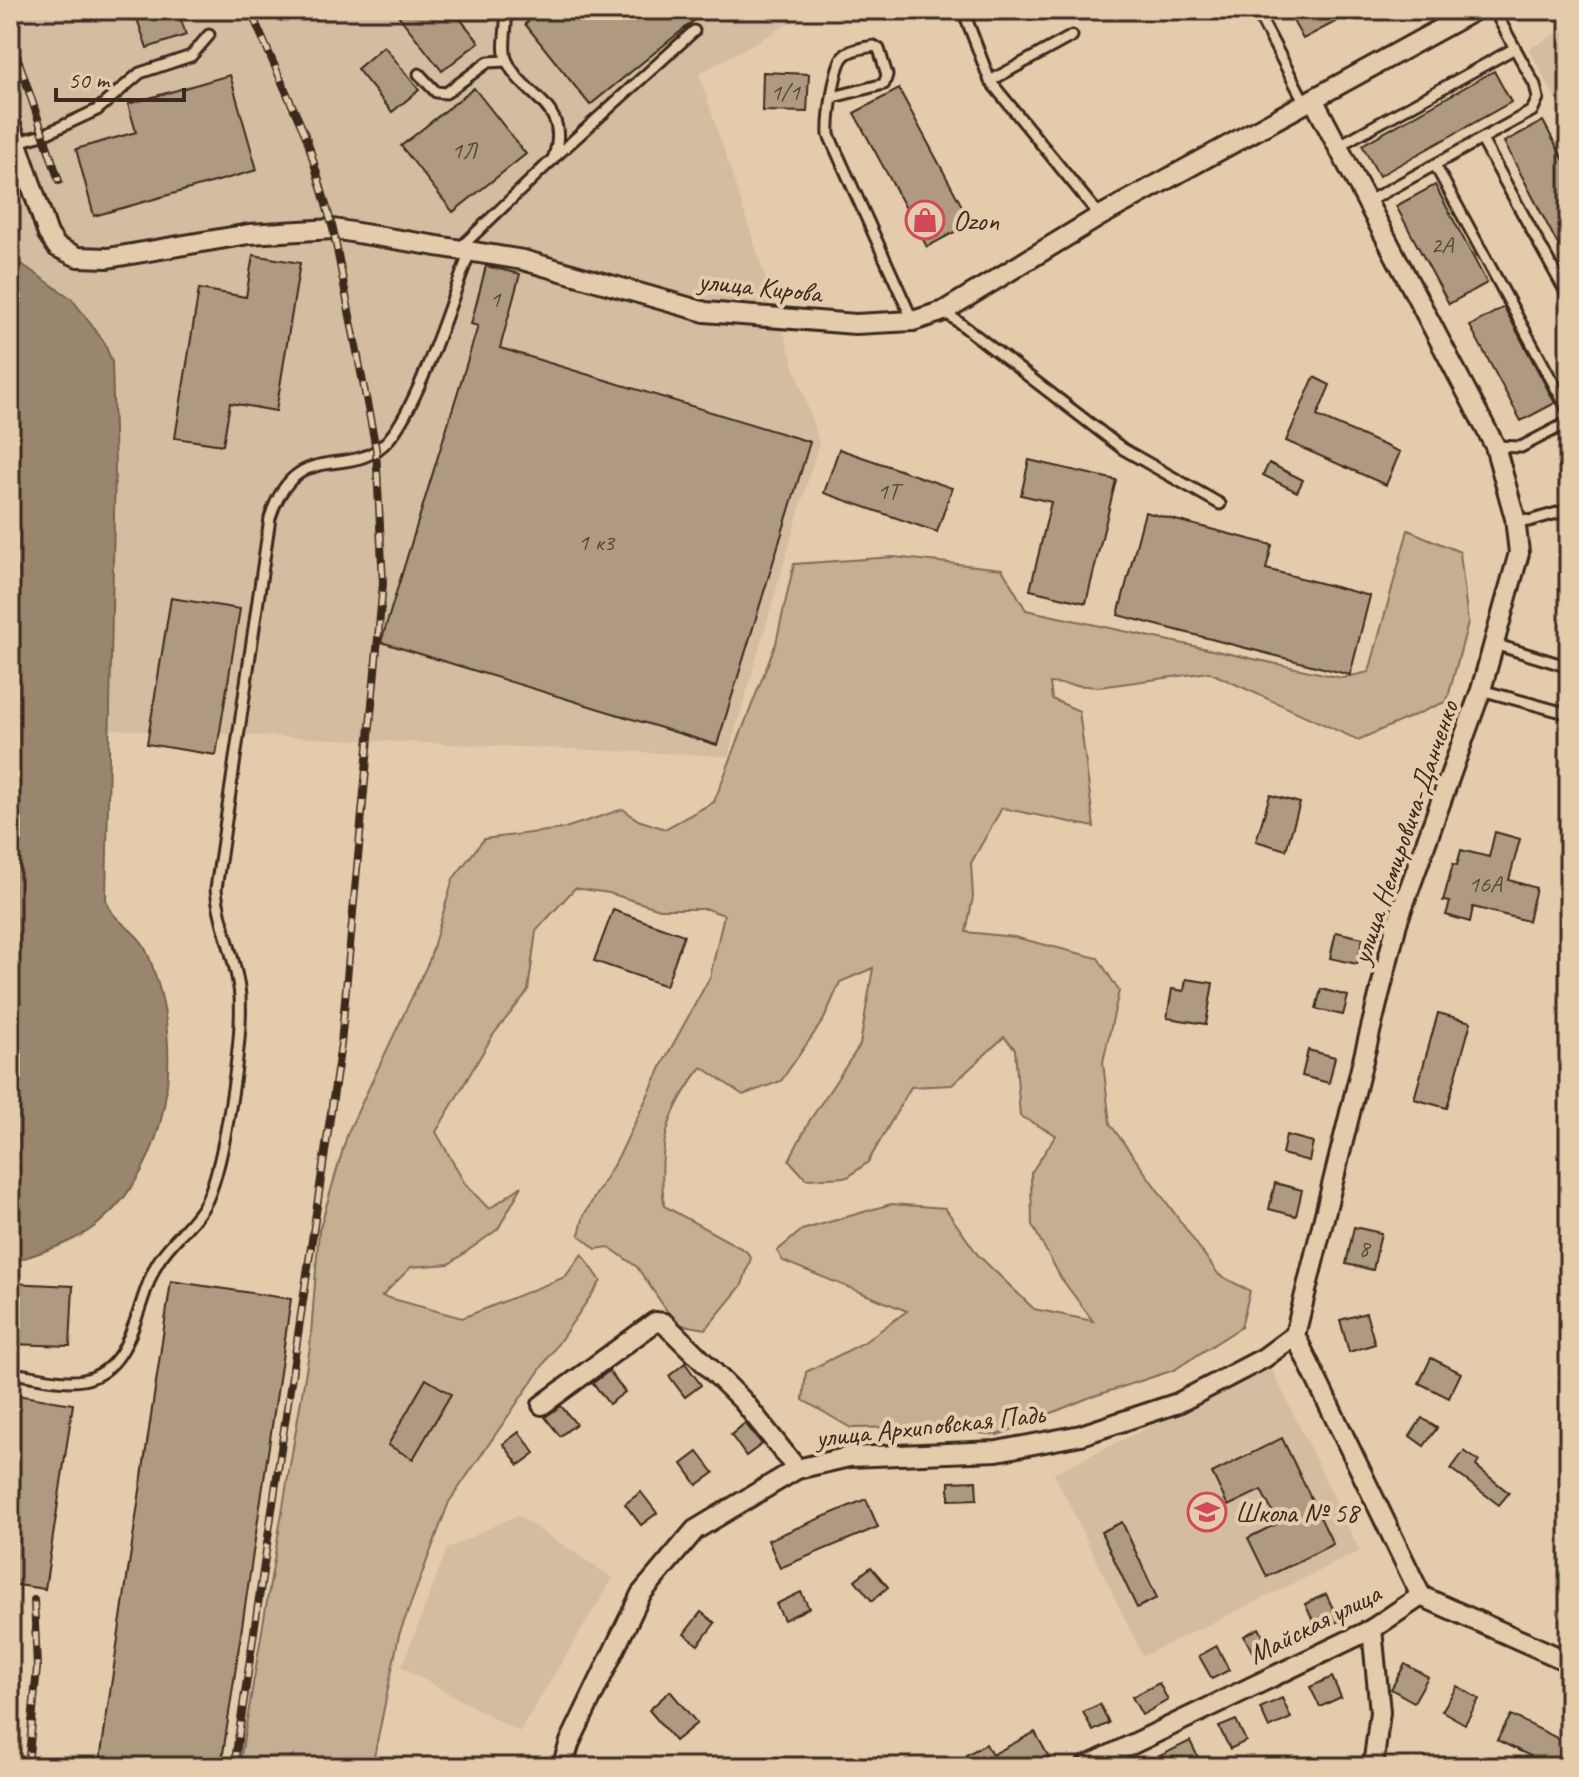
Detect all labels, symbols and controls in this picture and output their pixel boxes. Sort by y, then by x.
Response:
scale bar [56,52,184,102]
text: 50 m [68,65,111,95]
house number: 1/1 [770,77,801,107]
house number: 1Л [451,135,479,165]
shop icon: Ozon [904,199,946,241]
place label: Ozon [953,203,999,238]
house number: 2А [1431,230,1454,260]
street label: улица Кирова [695,262,826,311]
house number: 1 [490,284,502,314]
house number: 1Т [877,476,904,506]
house number: 1 к3 [578,527,616,557]
street label: улица Немировича-Данченко [1342,694,1467,970]
house number: 16А [1468,869,1503,899]
house number: 8 [1359,1233,1372,1263]
street label: улица Архиповская Падь [812,1396,1048,1455]
school or university icon: Школа № 58 [1186,1491,1228,1533]
place label: Школа № 58 [1235,1495,1361,1530]
street label: Майская улица [1242,1574,1388,1672]

